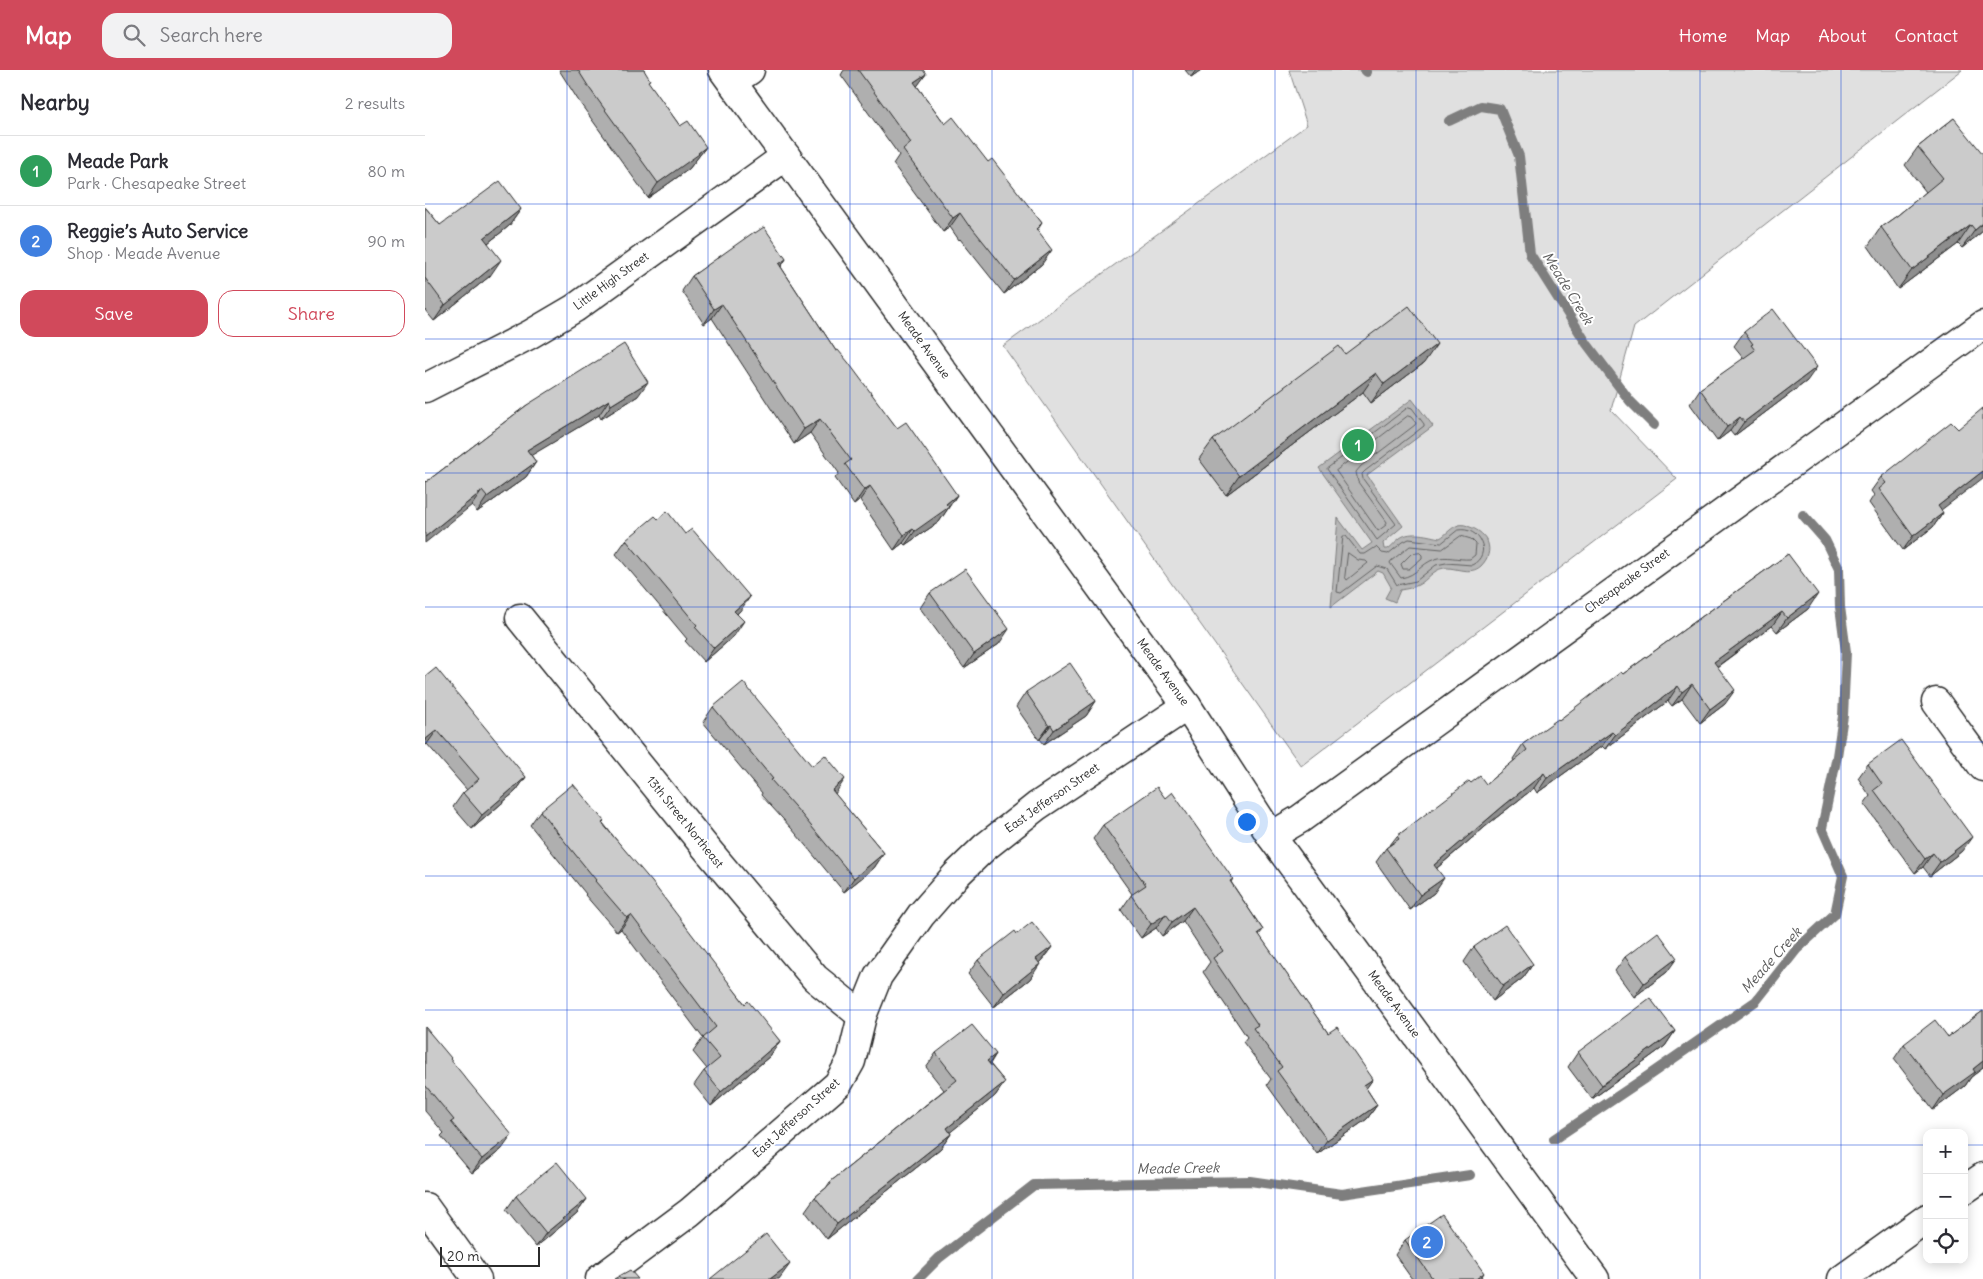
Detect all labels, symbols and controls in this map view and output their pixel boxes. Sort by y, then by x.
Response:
search box [102,13,452,58]
text: Map [25,20,72,50]
icon: search [120,21,148,49]
text: Search here [160,23,263,47]
text: Home [1679,24,1727,47]
text: Map [1755,24,1790,47]
text: About [1818,24,1866,47]
text: Contact [1894,24,1958,47]
text: Nearby [20,89,90,116]
text: 2 results [345,93,405,113]
text: Meade Park [67,149,168,173]
text: 1 [33,161,39,181]
text: 80 m [367,161,405,181]
text: Park · Chesapeake Street [67,173,246,193]
text: Reggie’s Auto Service [67,219,248,243]
text: 2 [32,231,40,251]
text: 90 m [367,231,405,251]
text: Shop · Meade Avenue [67,243,220,263]
street label: Little High Street [570,248,651,313]
water label: Meade Creek [1539,248,1598,328]
button: Save [20,290,208,337]
button: Share [218,290,405,337]
street label: Meade Avenue [895,308,954,381]
pin: 1 [1342,426,1374,464]
street label: Chesapeake Street [1581,545,1672,616]
street label: Meade Avenue [1134,635,1193,708]
street label: East Jefferson Street [1002,759,1102,836]
street label: 13th Street Northeast [644,773,727,871]
your location [1234,809,1260,835]
water label: Meade Creek [1737,923,1806,997]
street label: Meade Avenue [1365,967,1424,1040]
street label: East Jefferson Street [749,1075,842,1161]
map controls [1923,1129,1968,1264]
button: + [1923,1129,1968,1174]
water label: Meade Creek [1137,1158,1220,1178]
button: − [1923,1174,1968,1219]
button: locate [1923,1219,1968,1264]
pin: 2 [1411,1223,1443,1261]
scale bar [440,1244,540,1267]
text: 20 m [447,1247,480,1265]

